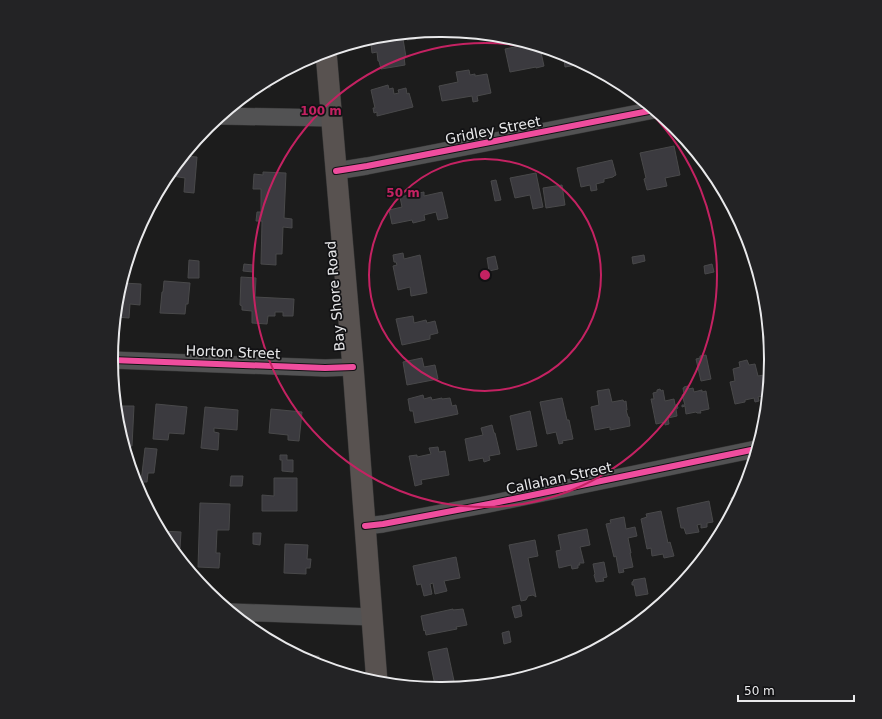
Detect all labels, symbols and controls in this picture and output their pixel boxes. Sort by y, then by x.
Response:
text: 100 m [300,104,342,118]
street label: Gridley Street [444,113,543,147]
text: 50 m [386,186,420,200]
street label: Bay Shore Road [322,240,348,352]
centre of rings [478,268,492,282]
street label: Horton Street [185,342,281,362]
street label: Callahan Street [505,459,614,497]
scale bar [738,677,854,703]
text: 50 m [744,684,775,698]

